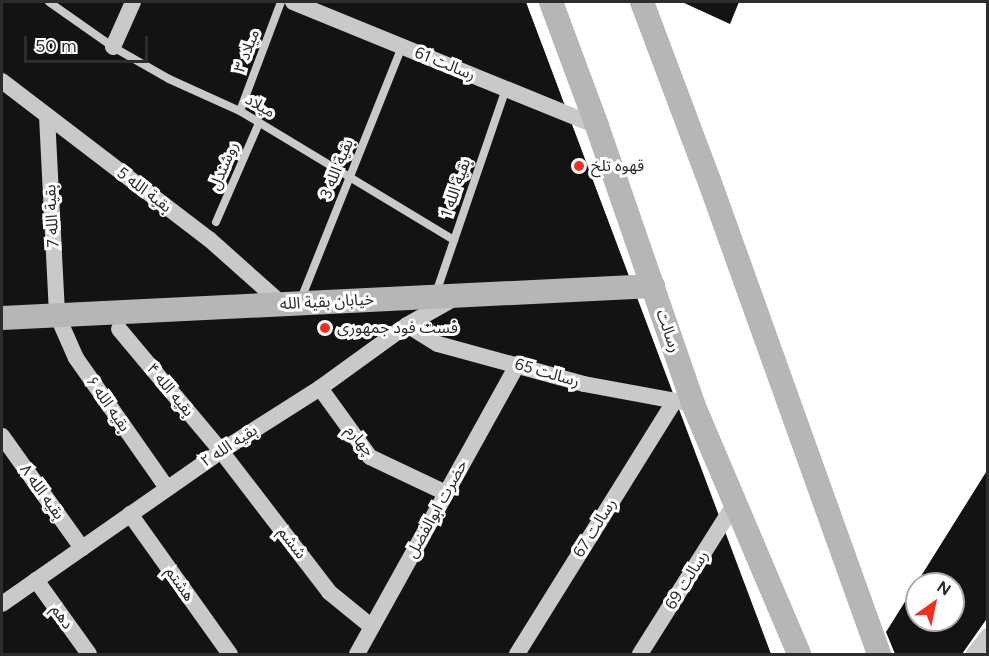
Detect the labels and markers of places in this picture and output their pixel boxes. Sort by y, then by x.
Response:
place label: قهوه تلخ [591,156,644,176]
marker: قهوه تلخ [572,159,586,173]
place label: فست فود جمهوری [337,318,458,338]
marker: فست فود جمهوری [318,321,332,335]

